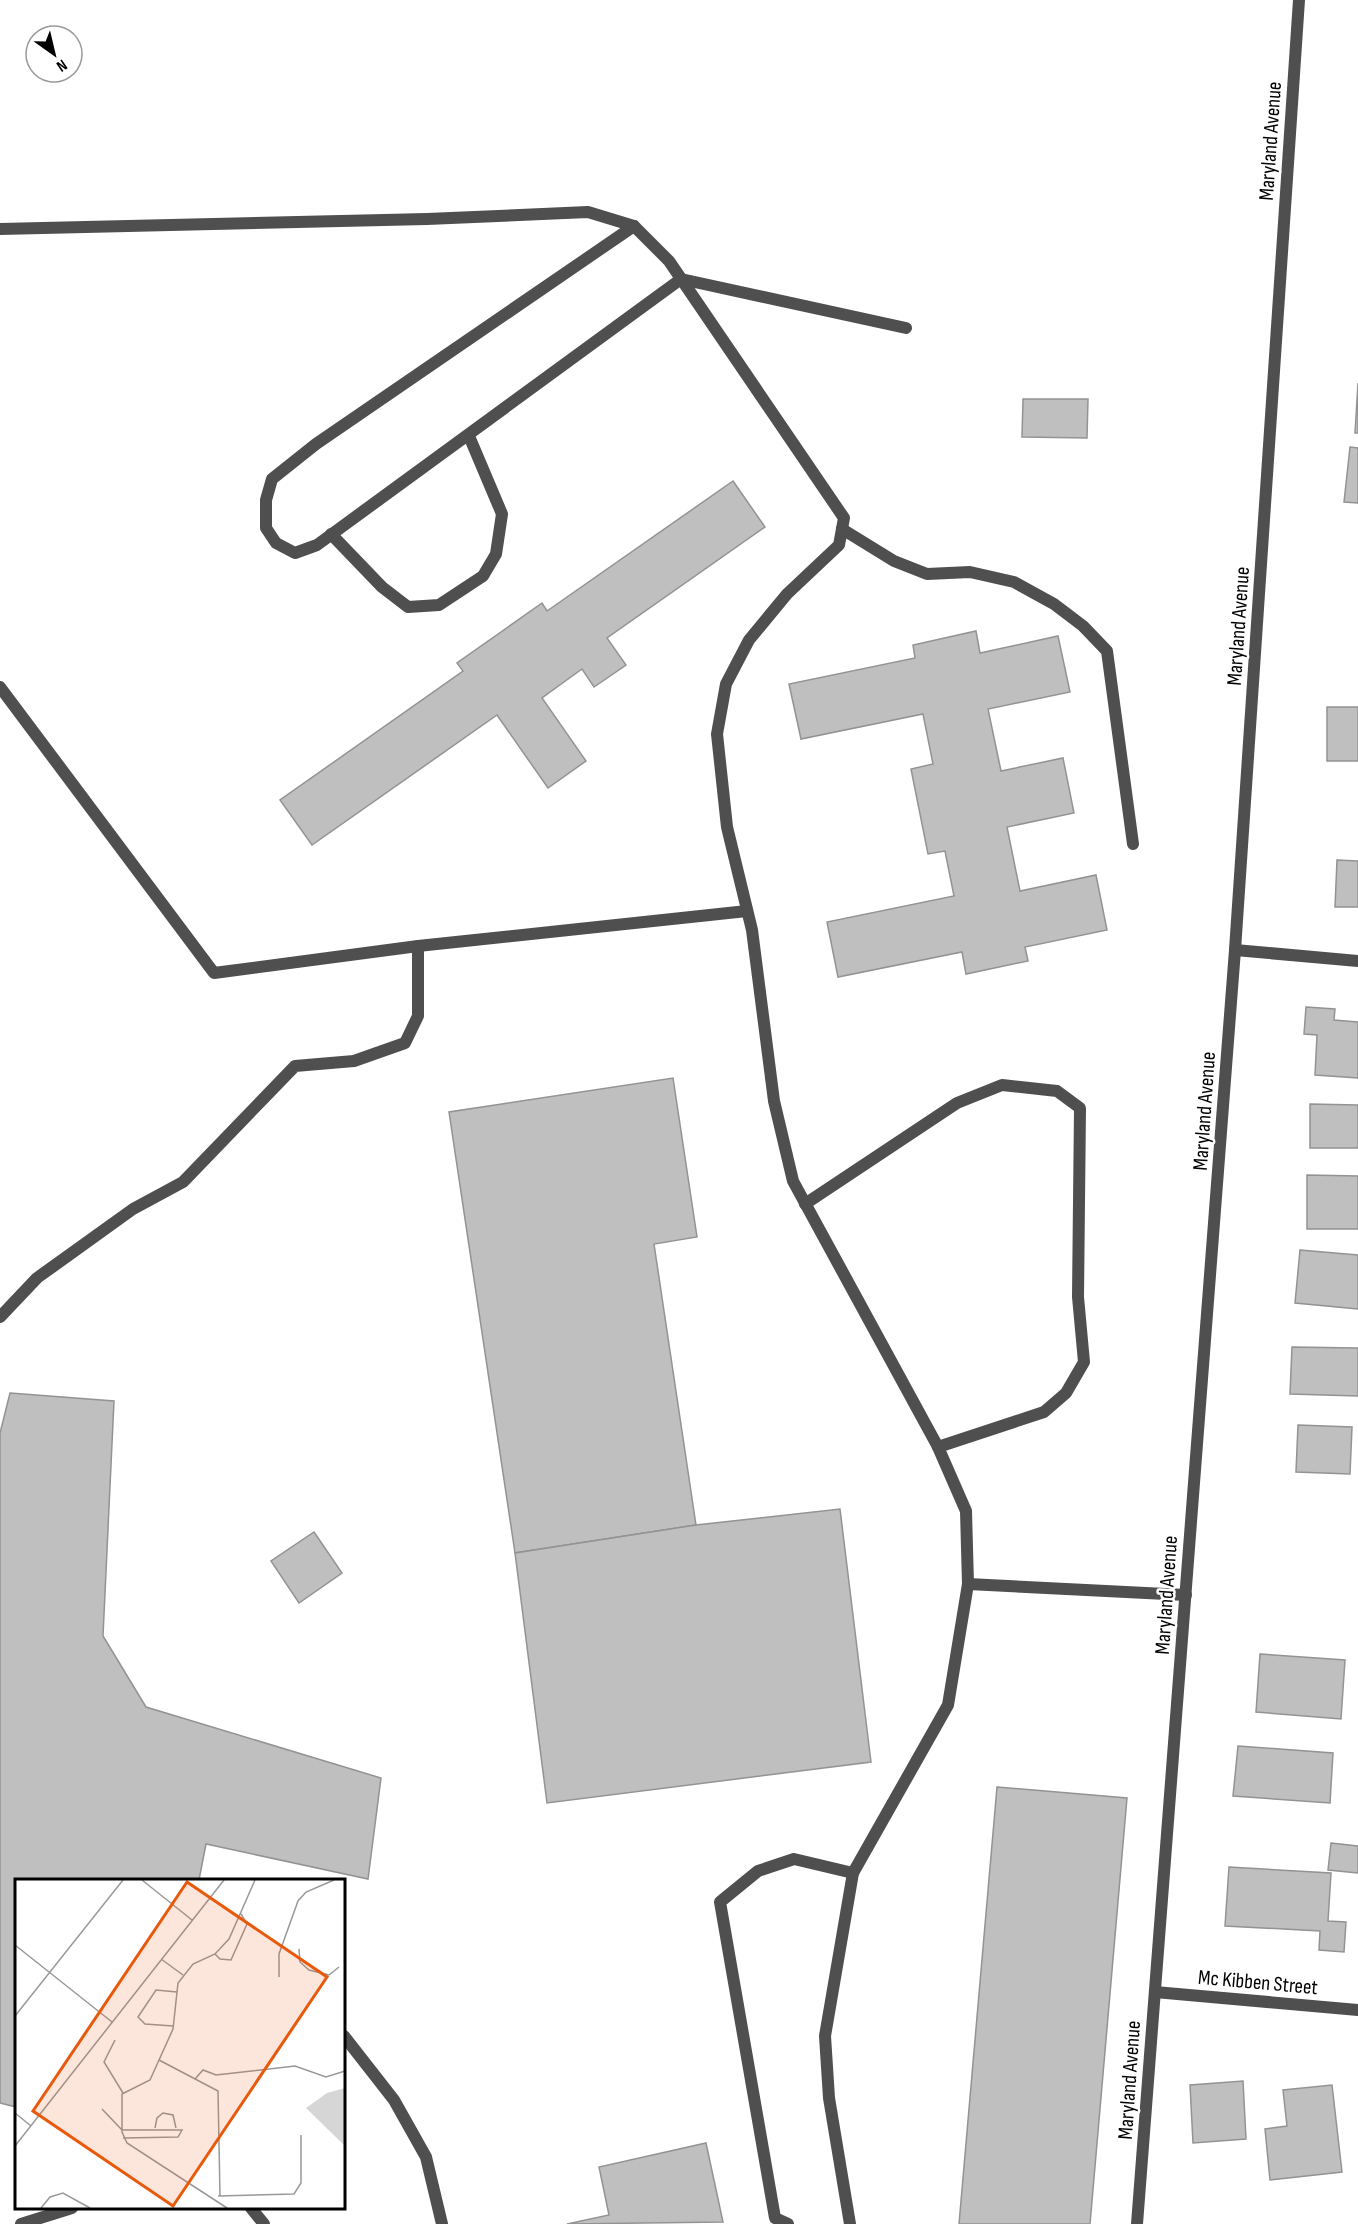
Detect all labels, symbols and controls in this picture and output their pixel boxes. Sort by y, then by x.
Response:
north arrow [24,24,84,84]
text: N [53,55,70,75]
street label: Maryland Avenue [1254,81,1287,201]
street label: Maryland Avenue [1222,566,1255,686]
street label: Maryland Avenue [1188,1051,1221,1171]
street label: Maryland Avenue [1150,1535,1183,1655]
inset map [15,1879,345,2209]
street label: Mc Kibben Street [1197,1965,1319,2000]
street label: Maryland Avenue [1113,2020,1146,2140]

